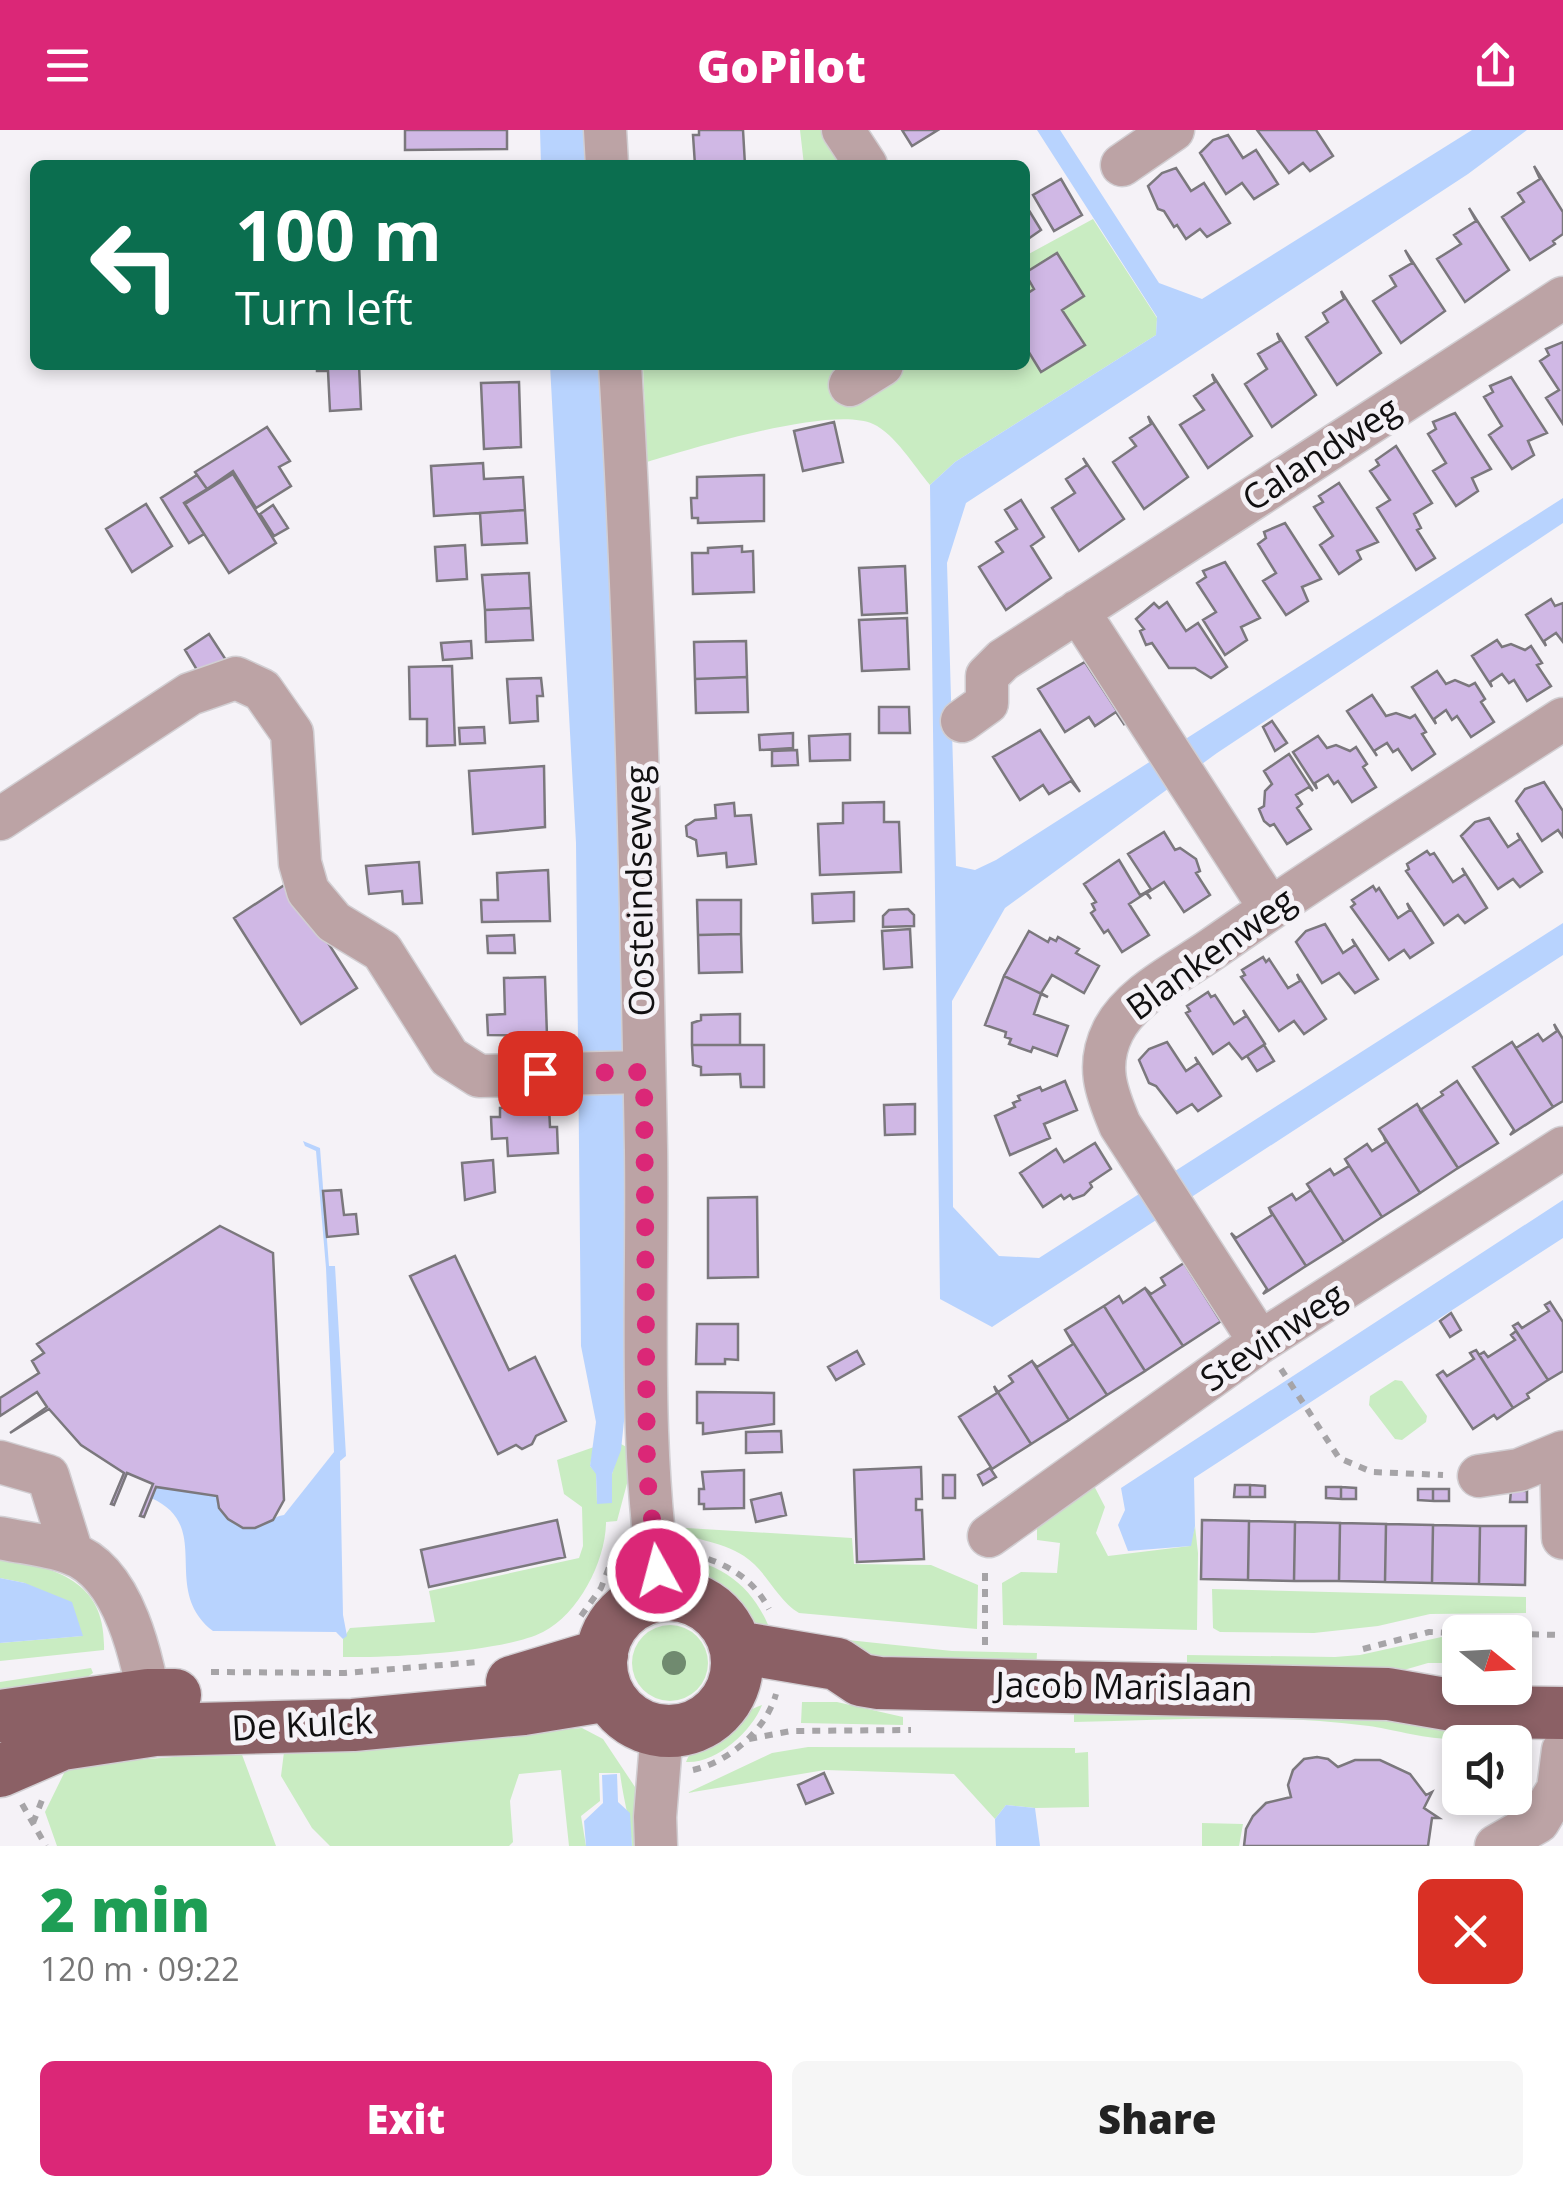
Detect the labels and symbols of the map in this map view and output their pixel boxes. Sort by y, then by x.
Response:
street label: Calandweg [1233,384,1408,521]
street label: Oosteindseweg [613,765,664,1017]
street label: Blankenweg [1116,876,1304,1030]
pin [498,1031,583,1116]
street label: Stevinweg [1191,1270,1354,1401]
position arrow [606,1519,710,1623]
north arrow [1442,1615,1532,1705]
street label: Jacob Marislaan [992,1660,1253,1711]
street label: De Kulck [230,1696,374,1751]

